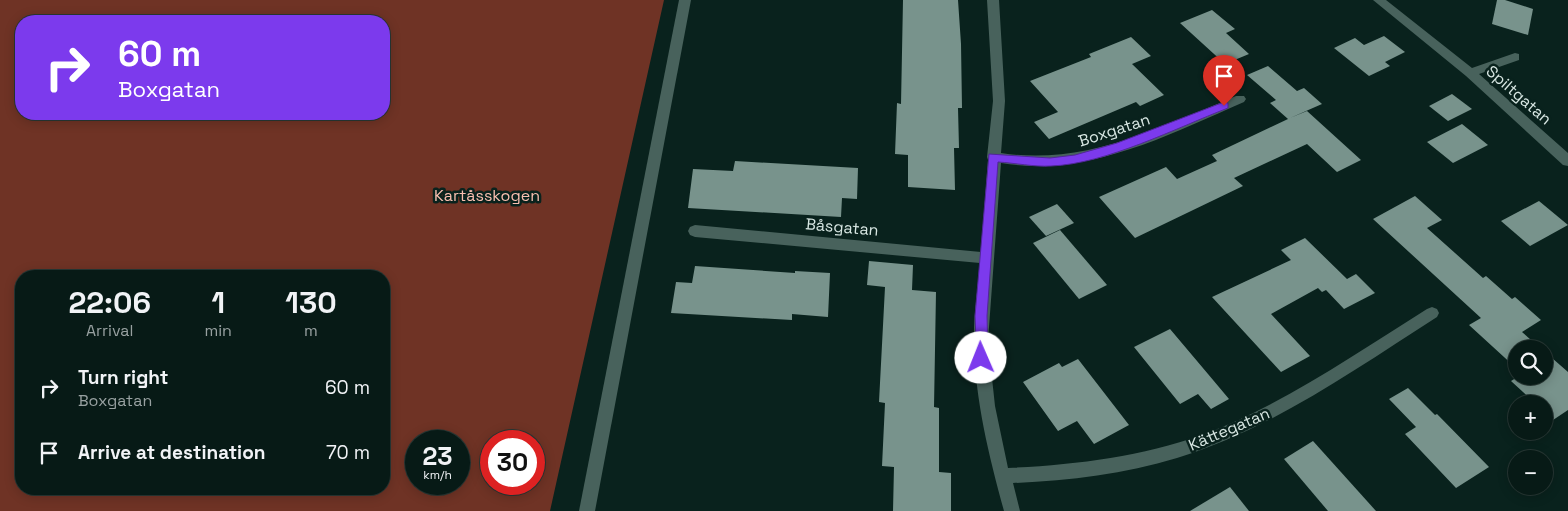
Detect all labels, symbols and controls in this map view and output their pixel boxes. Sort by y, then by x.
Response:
text: 60 m [118,32,201,76]
icon: right [35,35,100,100]
pin [1203,55,1245,106]
street label: Spiltgatan [1482,61,1556,129]
icon: arrive [1210,62,1238,90]
text: Boxgatan [118,75,220,103]
street label: Boxgatan [1075,109,1153,151]
park label: Kartåsskogen [434,185,540,206]
street label: Båsgatan [805,213,879,241]
text: 22:06 [68,283,151,322]
text: 1 [211,283,225,322]
text: 130 [285,283,337,322]
text: Arrival [86,320,133,341]
text: min [204,320,232,341]
text: m [304,320,318,341]
position arrow [954,331,1006,383]
map controls [1508,340,1553,495]
button: search [1508,340,1553,385]
text: Turn right [78,365,168,390]
icon: right [35,374,63,402]
text: 60 m [325,375,370,400]
text: Boxgatan [78,390,152,411]
button: + [1508,395,1553,440]
street label: Kättegatan [1185,402,1273,456]
speed limit sign: 30 [480,430,545,495]
icon: arrive [35,439,63,467]
text: Arrive at destination [78,440,266,465]
text: 70 m [326,440,370,465]
text: 23 [422,440,453,472]
button: − [1508,450,1553,495]
text: km/h [423,467,452,483]

